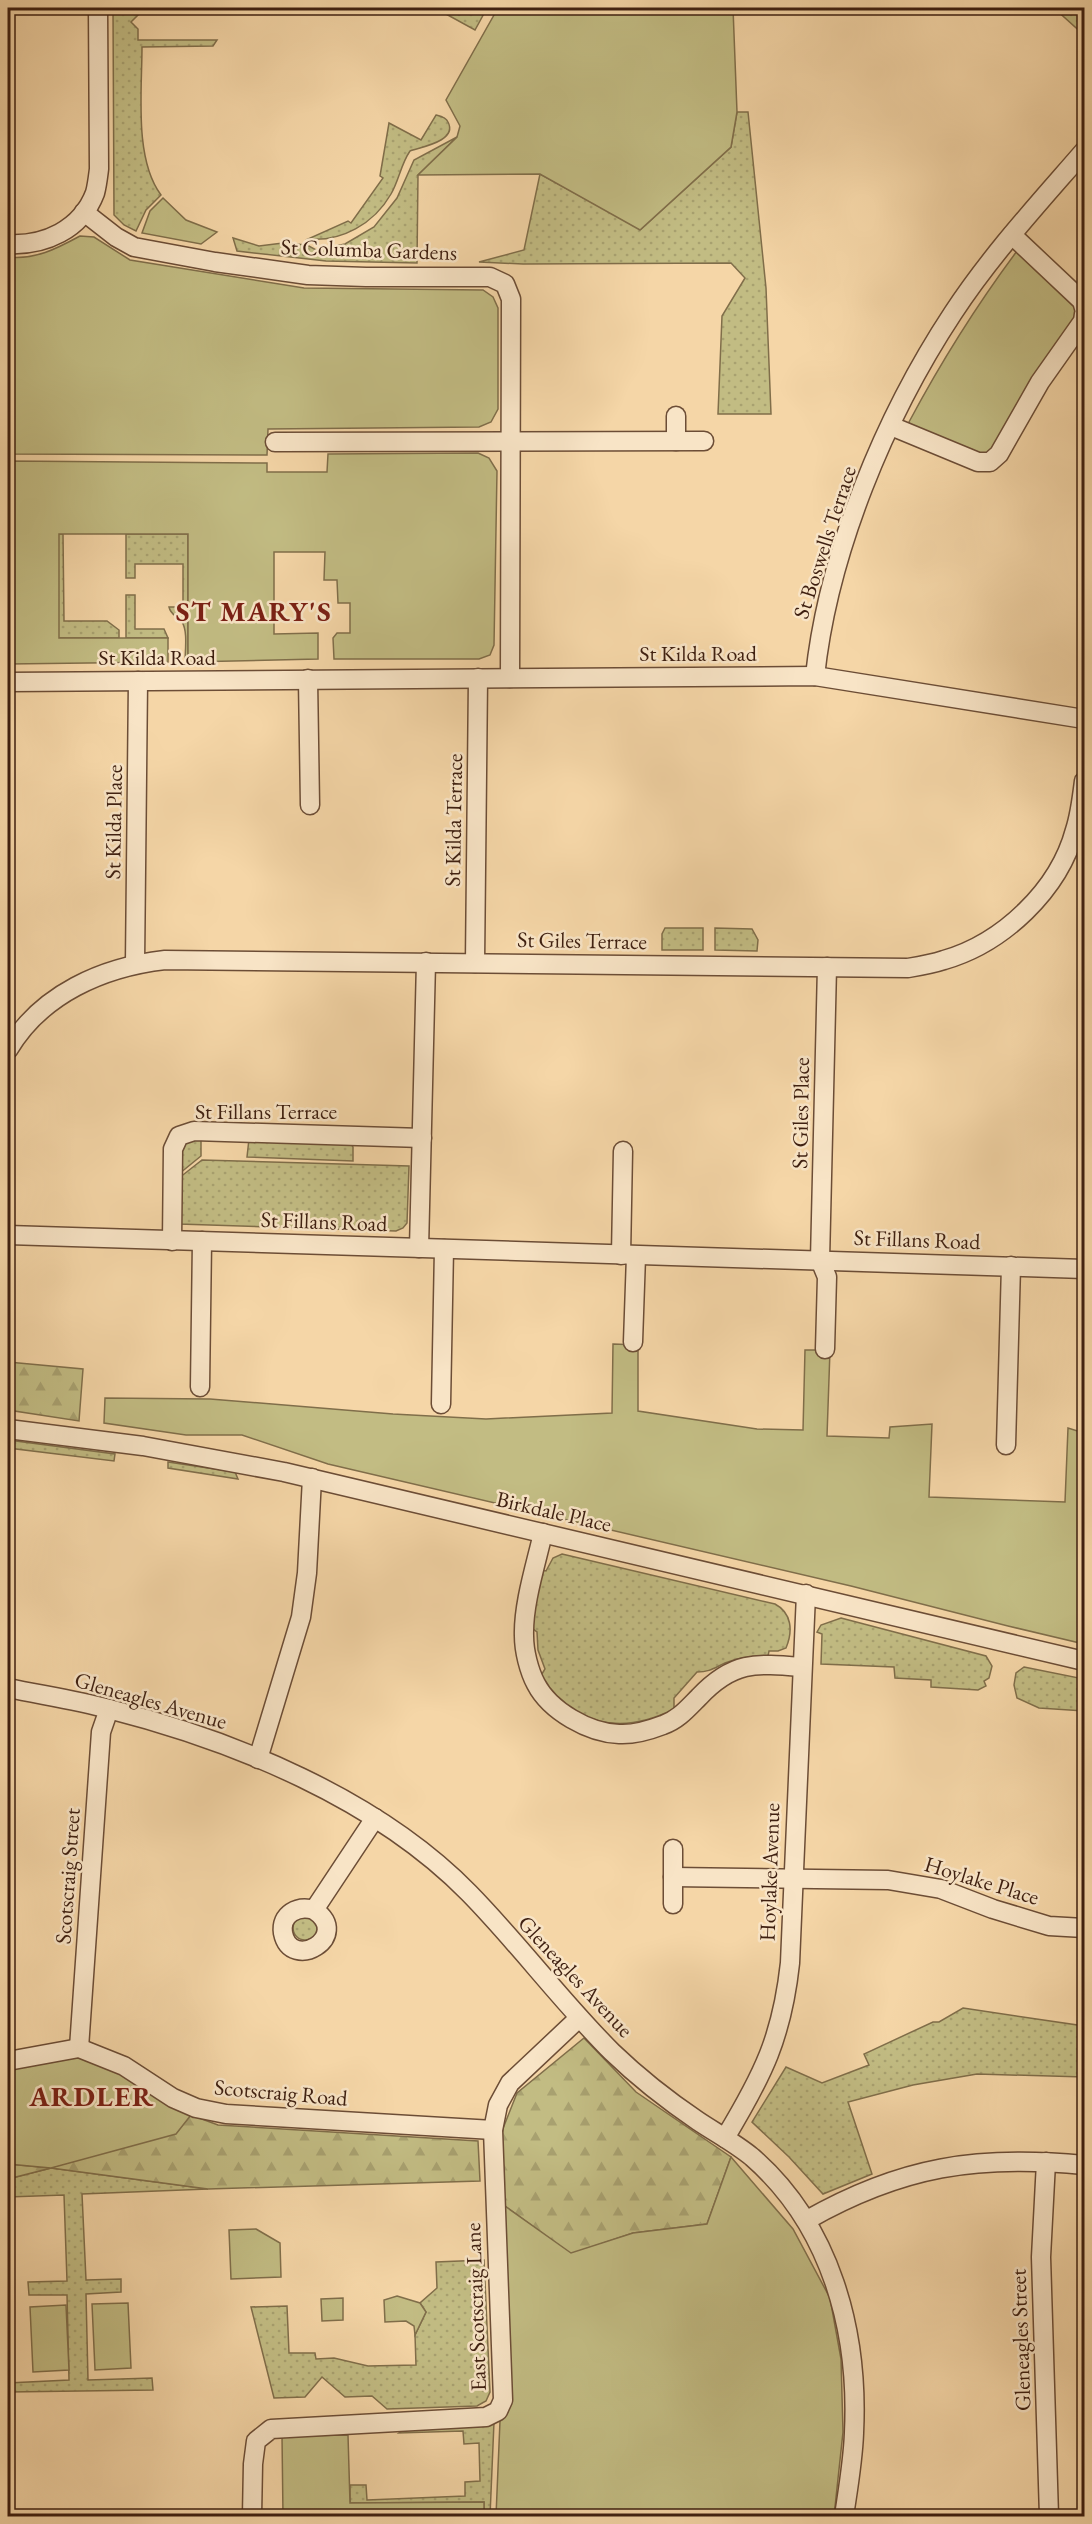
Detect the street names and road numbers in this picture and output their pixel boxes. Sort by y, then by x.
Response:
street label: St Columba Gardens [280,232,458,267]
street label: St Boswells Terrace [786,462,863,622]
street label: St Kilda Road [639,639,758,668]
street label: St Kilda Road [98,643,217,672]
street label: St Kilda Terrace [438,753,469,887]
street label: St Kilda Place [98,764,129,880]
street label: St Giles Terrace [517,925,648,956]
street label: St Giles Place [785,1057,816,1169]
street label: St Fillans Terrace [195,1097,338,1126]
street label: St Fillans Road [260,1205,389,1238]
street label: St Fillans Road [853,1223,982,1256]
street label: Birkdale Place [493,1484,615,1539]
street label: Gleneagles Avenue [71,1665,231,1736]
street label: Hoylake Avenue [753,1802,786,1942]
street label: Scotscraig Street [48,1807,87,1945]
street label: Hoylake Place [921,1849,1043,1912]
street label: Gleneagles Avenue [512,1909,640,2044]
street label: Scotscraig Road [213,2072,350,2113]
street label: East Scotscraig Lane [458,2222,493,2392]
street label: Gleneagles Street [1004,2268,1037,2412]

